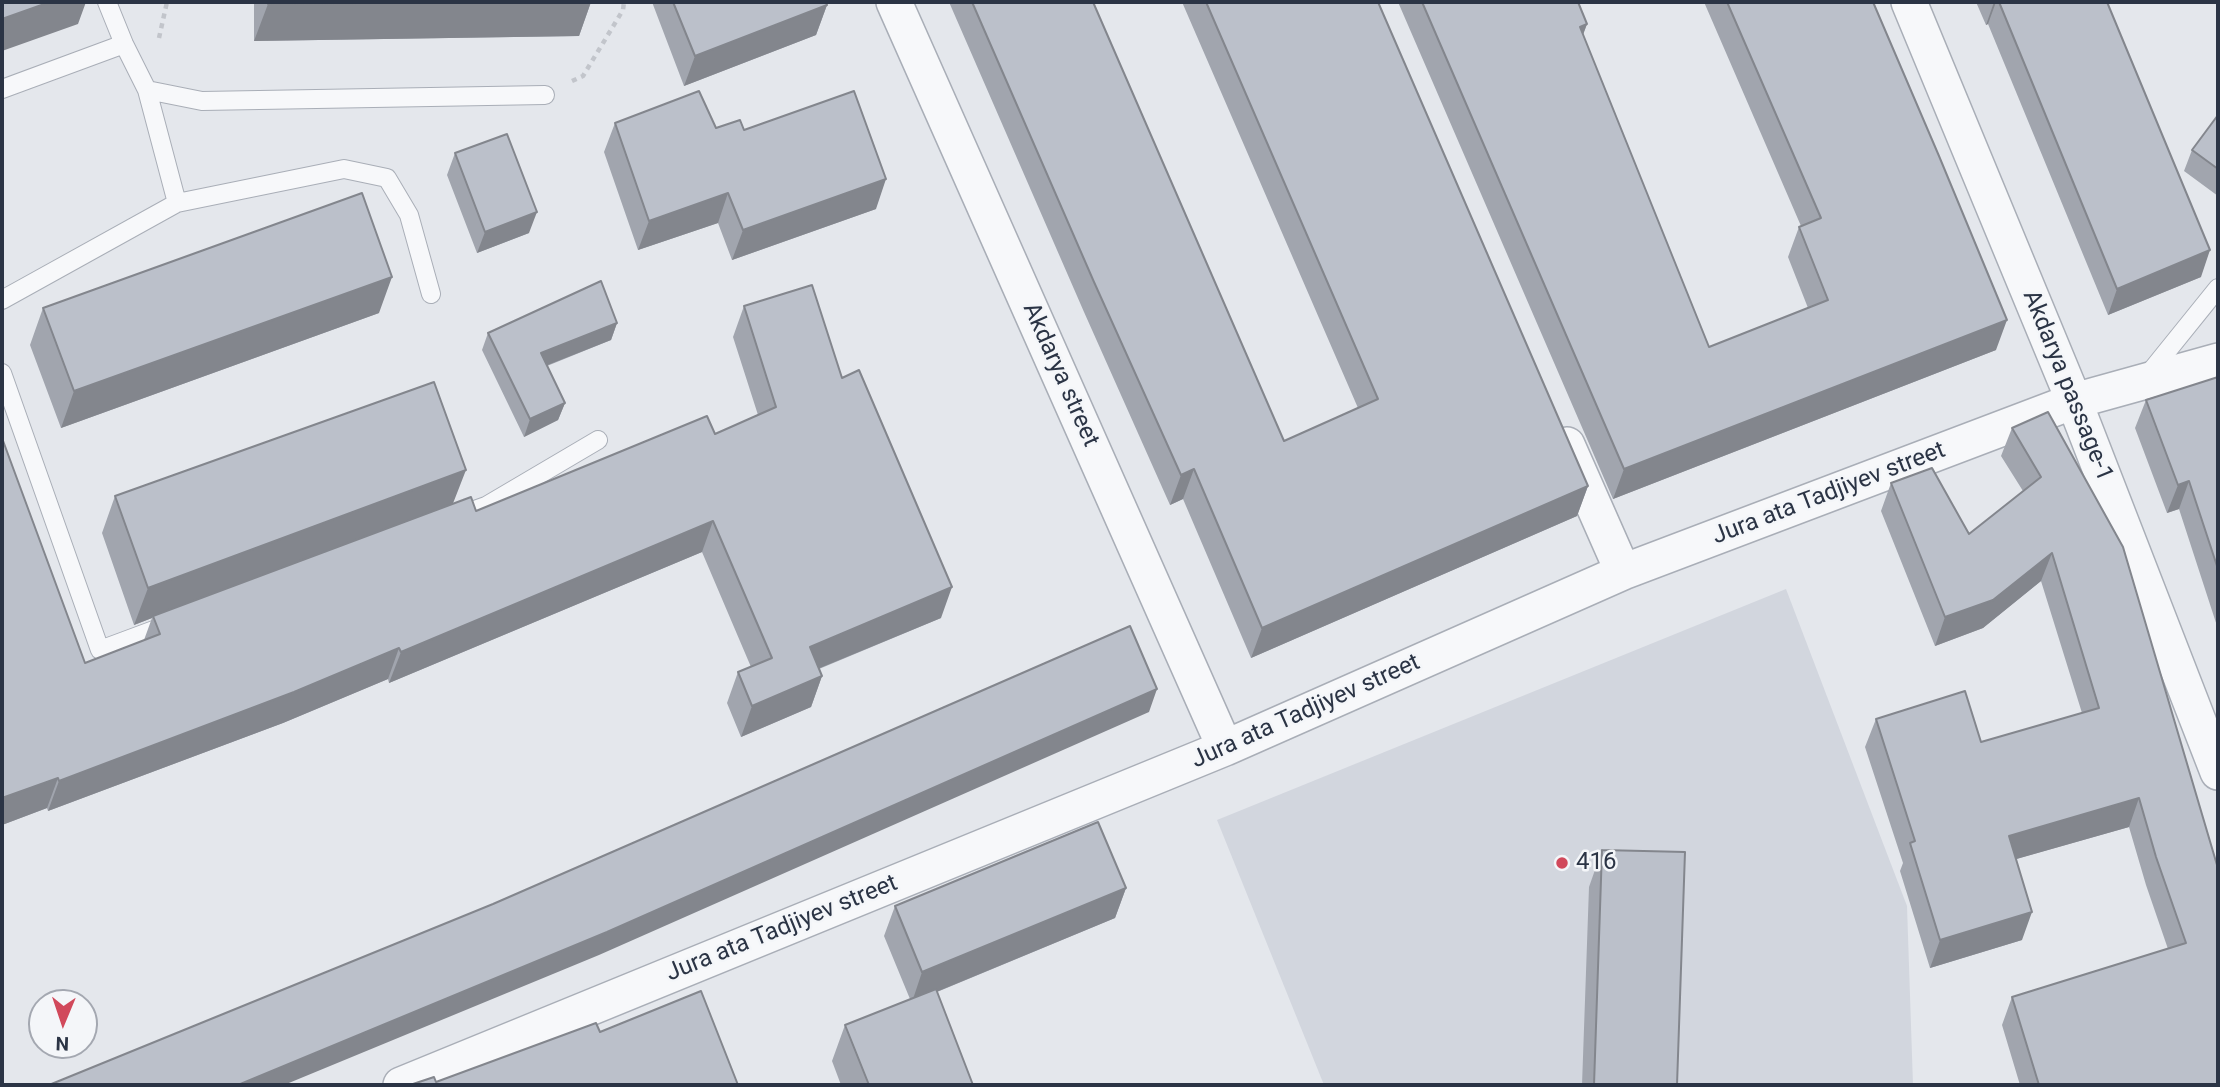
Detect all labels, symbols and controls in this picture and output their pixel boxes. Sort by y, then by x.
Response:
street label: Akdarya passage-1 [2016,286,2118,486]
street label: Akdarya street [1015,299,1105,451]
street label: Jura аta Tadjiyev street [1709,436,1949,552]
street label: Jura аta Tadjiyev street [1187,649,1425,775]
place label: 416 [1576,849,1616,877]
marker: 416 [1554,855,1570,871]
street label: Jura аta Tadjiyev street [662,869,902,989]
north arrow [28,989,98,1059]
text: N [55,1032,69,1055]

